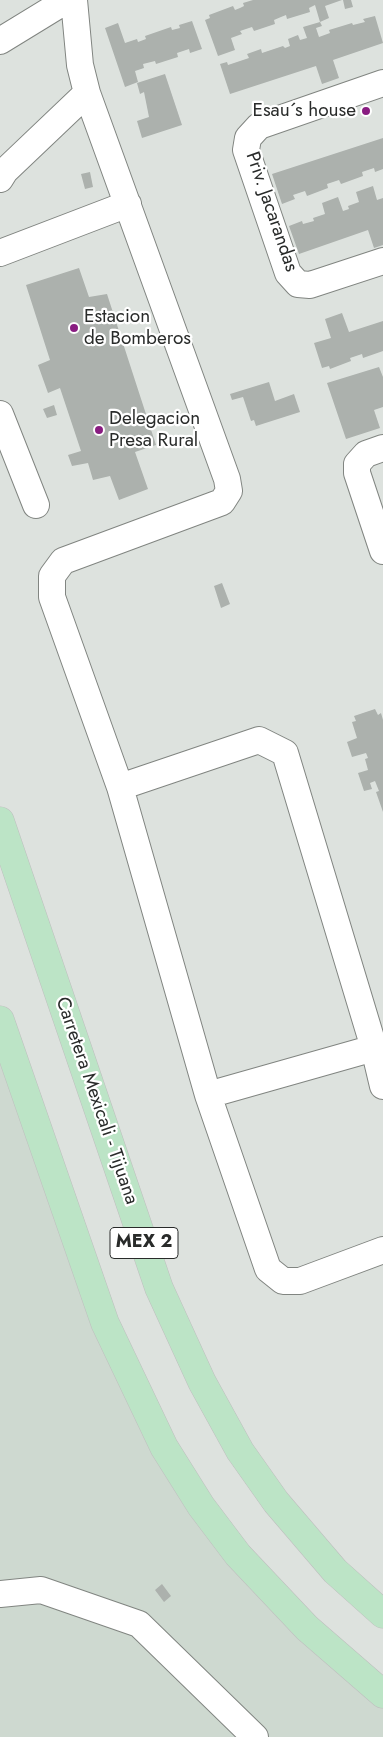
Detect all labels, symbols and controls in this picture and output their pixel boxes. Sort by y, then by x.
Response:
place label: Esau´s house [252,100,356,122]
marker: Esau´s house [360,105,372,117]
street label: Priv. Jacarandas [240,149,302,275]
place label: Estacion de Bomberos [84,306,191,350]
marker: Estacion de Bomberos [68,322,80,334]
place label: Delegacion Presa Rural [109,408,200,452]
marker: Delegacion Presa Rural [93,424,105,436]
street label: Carretera Mexicali - Tijuana [50,994,142,1208]
road number: MEX 2 [110,1228,178,1258]

